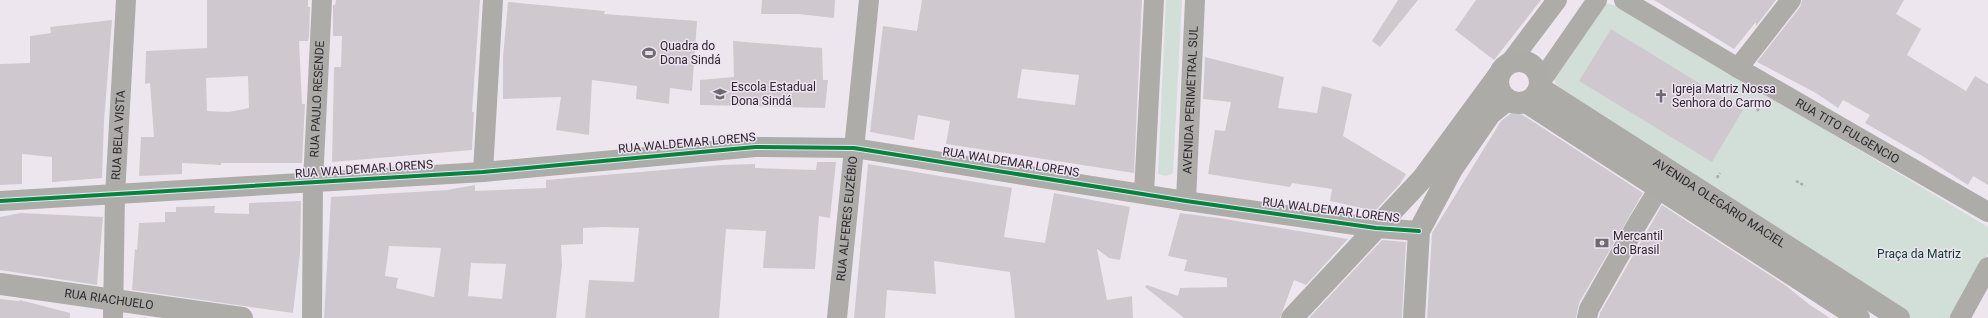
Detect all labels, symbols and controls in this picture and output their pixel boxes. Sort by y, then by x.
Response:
street label: AVENIDA PERIMETRAL SUL [1180,25,1201,174]
place label: Quadra do Dona Sindá [660,39,721,67]
street label: RUA PAULO RESENDE [307,40,327,158]
sports icon: Quadra do Dona Sindá [641,45,657,61]
place label: Escola Estadual Dona Sindá [731,80,816,108]
place label: Igreja Matriz Nossa Senhora do Carmo [1672,82,1776,110]
school or university icon: Escola Estadual Dona Sindá [712,86,728,102]
church icon: Igreja Matriz Nossa Senhora do Carmo [1653,88,1669,104]
street label: RUA BELA VISTA [109,90,128,181]
street label: RUA TITO FULGENCIO [1793,96,1902,166]
street label: RUA WALDEMAR LORENS [618,130,756,156]
street label: RUA WALDEMAR LORENS [942,144,1080,180]
street label: RUA ALFERES EUZÉBIO [834,155,860,282]
street label: AVENIDA OLEGÁRIO MACIEL [1651,155,1789,251]
street label: RUA WALDEMAR LORENS [295,157,433,181]
street label: RUA WALDEMAR LORENS [1262,195,1400,225]
place label: Mercantil do Brasil [1613,229,1663,257]
bank icon: Mercantil do Brasil [1594,235,1610,251]
park label: Praça da Matriz [1877,247,1961,261]
street label: RUA RIACHUELO [64,286,154,312]

